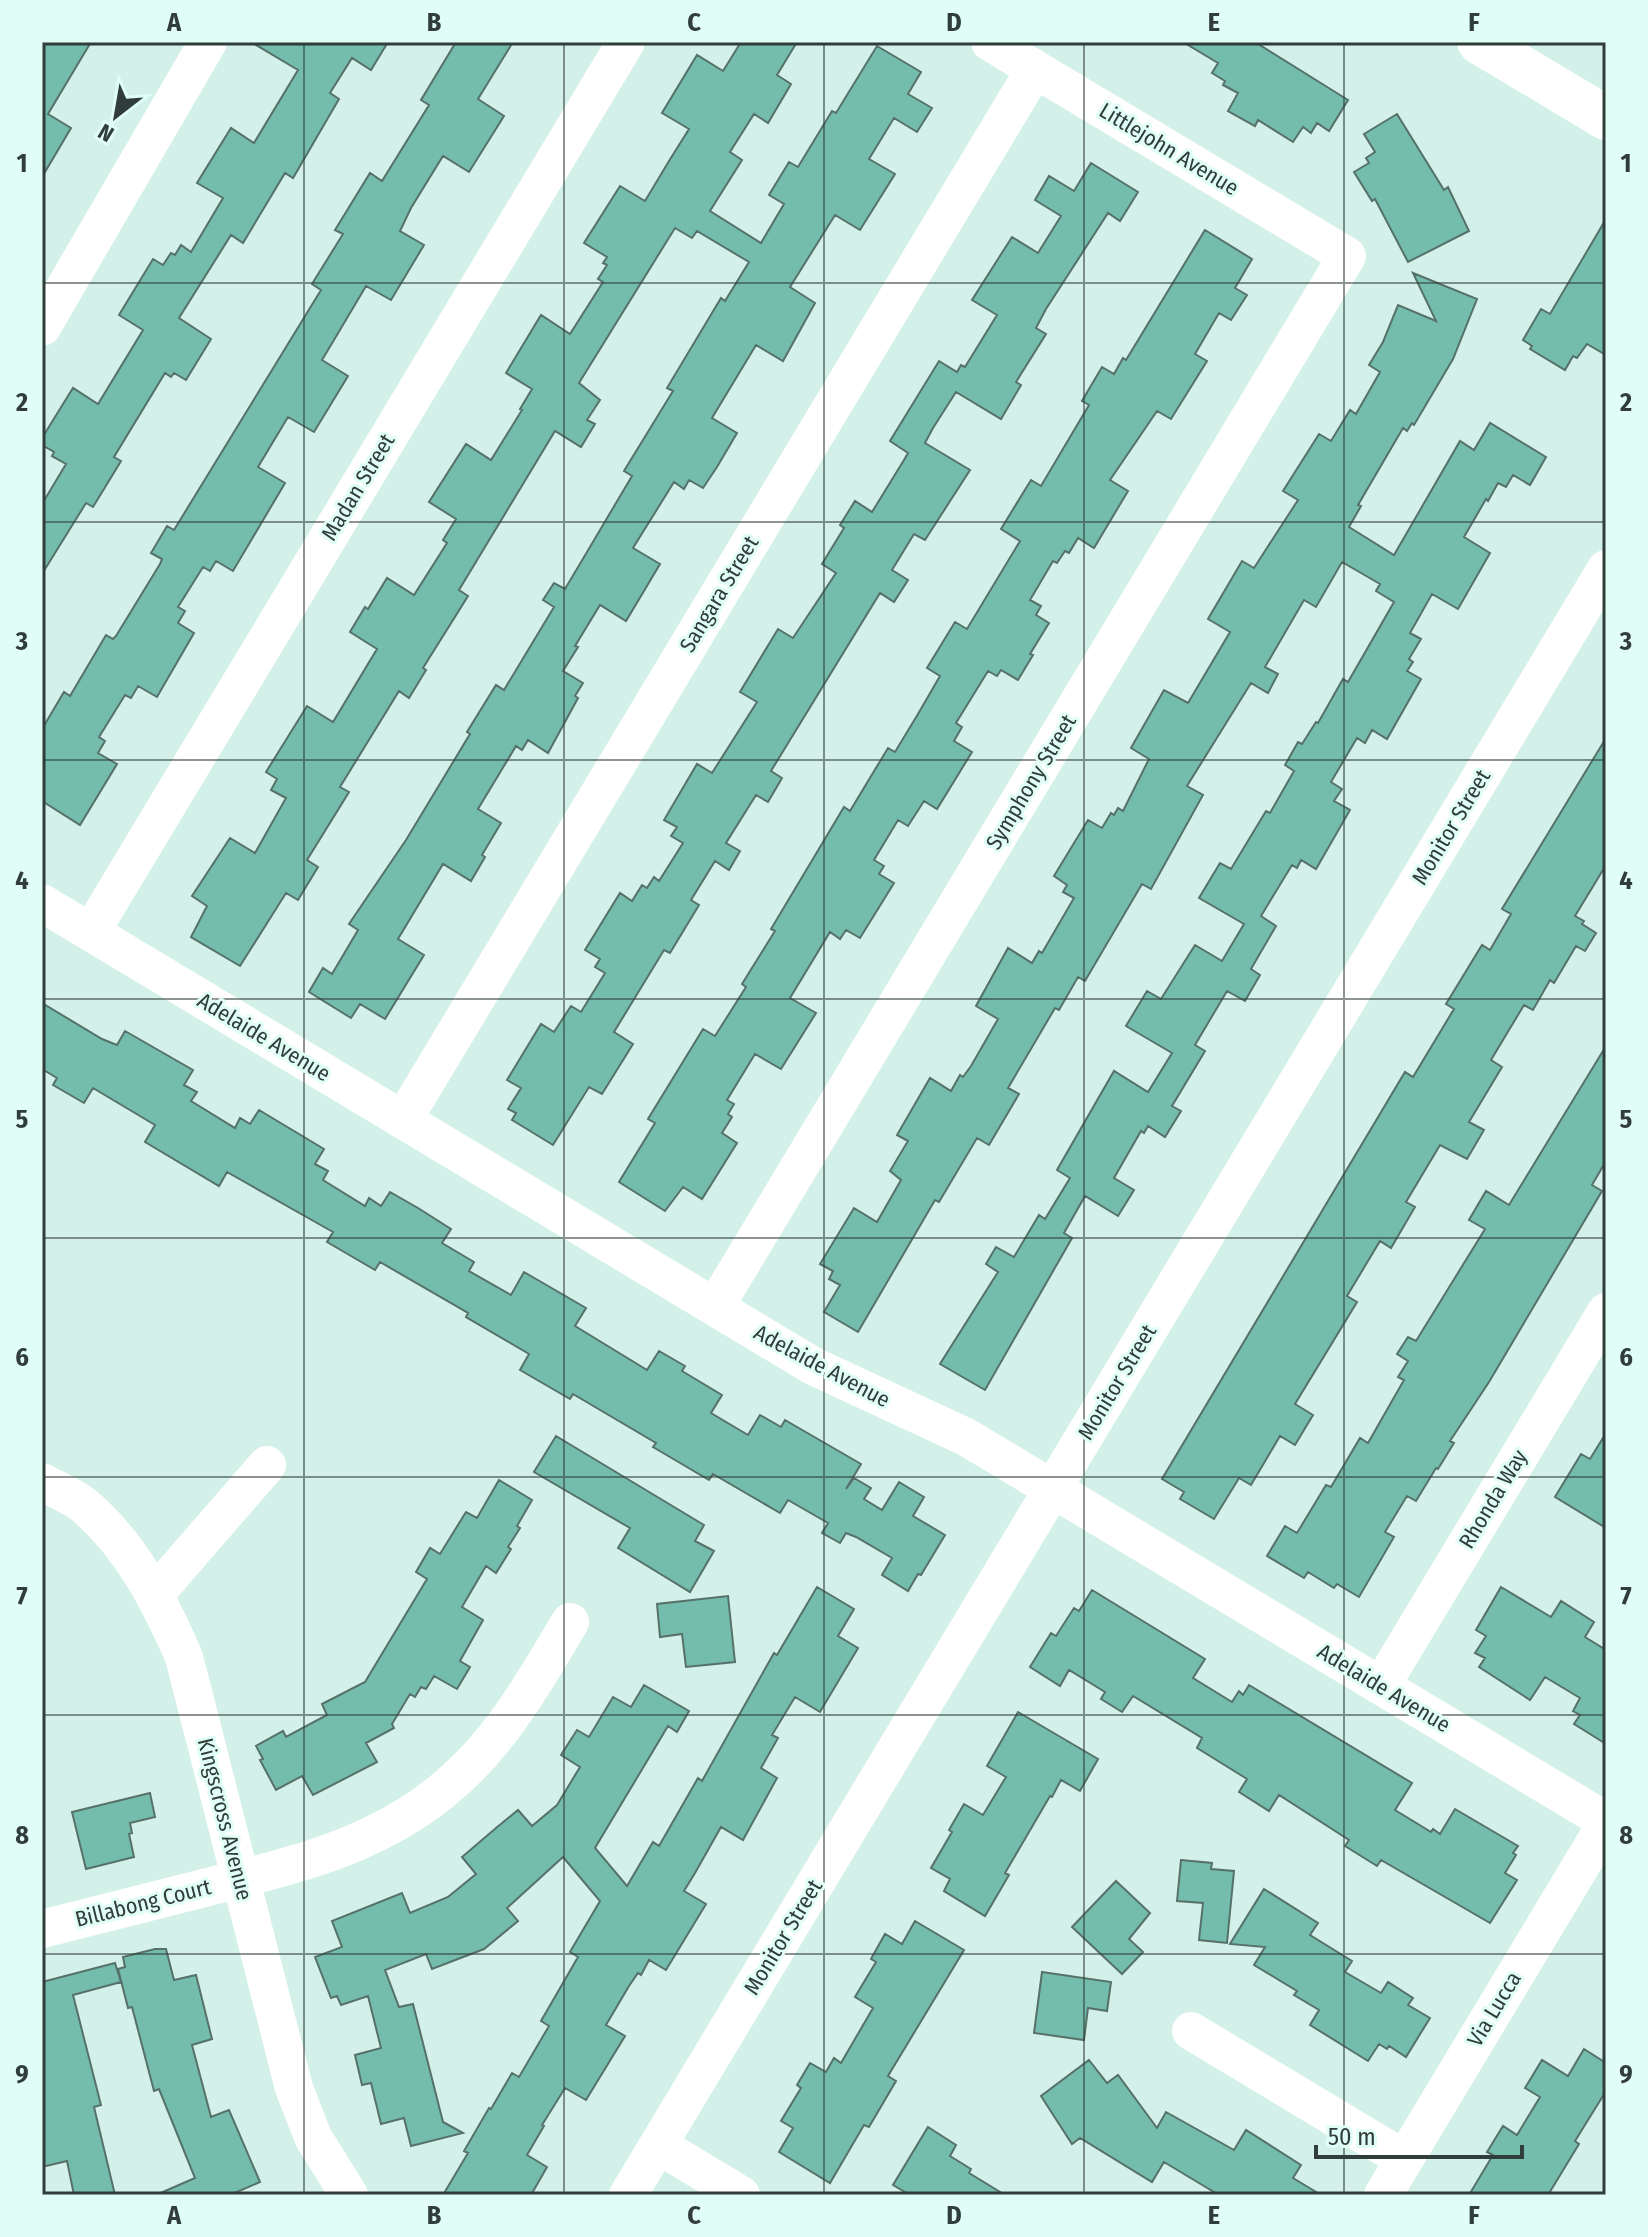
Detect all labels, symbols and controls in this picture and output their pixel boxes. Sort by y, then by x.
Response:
text: A [166,7,182,38]
text: B [427,7,442,38]
text: C [687,7,701,38]
text: D [946,7,962,38]
text: E [1208,7,1220,38]
text: F [1468,7,1480,38]
north arrow [76,76,156,156]
street label: Littlejohn Avenue [1094,97,1244,201]
text: N [93,118,119,148]
text: 1 [17,148,28,179]
text: 1 [1621,148,1632,179]
text: 2 [15,387,28,418]
text: 2 [1619,387,1632,418]
street label: Madan Street [316,428,401,545]
street label: Sangara Street [674,530,765,657]
text: 3 [15,626,28,657]
text: 3 [1619,626,1632,657]
street label: Symphony Street [980,709,1082,854]
street label: Monitor Street [1406,764,1496,890]
text: 4 [15,865,29,896]
text: 4 [1619,865,1633,896]
street label: Adelaide Avenue [193,987,335,1087]
text: 5 [16,1104,29,1135]
text: 5 [1620,1104,1633,1135]
street label: Adelaide Avenue [749,1319,895,1413]
street label: Monitor Street [1072,1319,1162,1445]
text: 6 [15,1342,29,1373]
text: 6 [1619,1342,1633,1373]
street label: Rhonda Way [1453,1444,1533,1553]
text: 7 [16,1581,28,1612]
text: 7 [1620,1581,1632,1612]
street label: Adelaide Avenue [1313,1638,1455,1738]
street label: Kingscross Avenue [192,1735,258,1903]
text: 8 [15,1820,29,1851]
text: 8 [1619,1820,1633,1851]
street label: Billabong Court [72,1873,214,1933]
street label: Monitor Street [738,1874,828,2000]
street label: Via Lucca [1461,1967,1527,2051]
text: 9 [15,2059,29,2090]
text: 9 [1619,2059,1633,2090]
scale bar [1316,2109,1522,2159]
text: 50 m [1328,2123,1376,2151]
text: A [166,2200,182,2231]
text: B [427,2200,442,2231]
text: C [687,2200,701,2231]
text: D [946,2200,962,2231]
text: E [1208,2200,1220,2231]
text: F [1468,2200,1480,2231]

